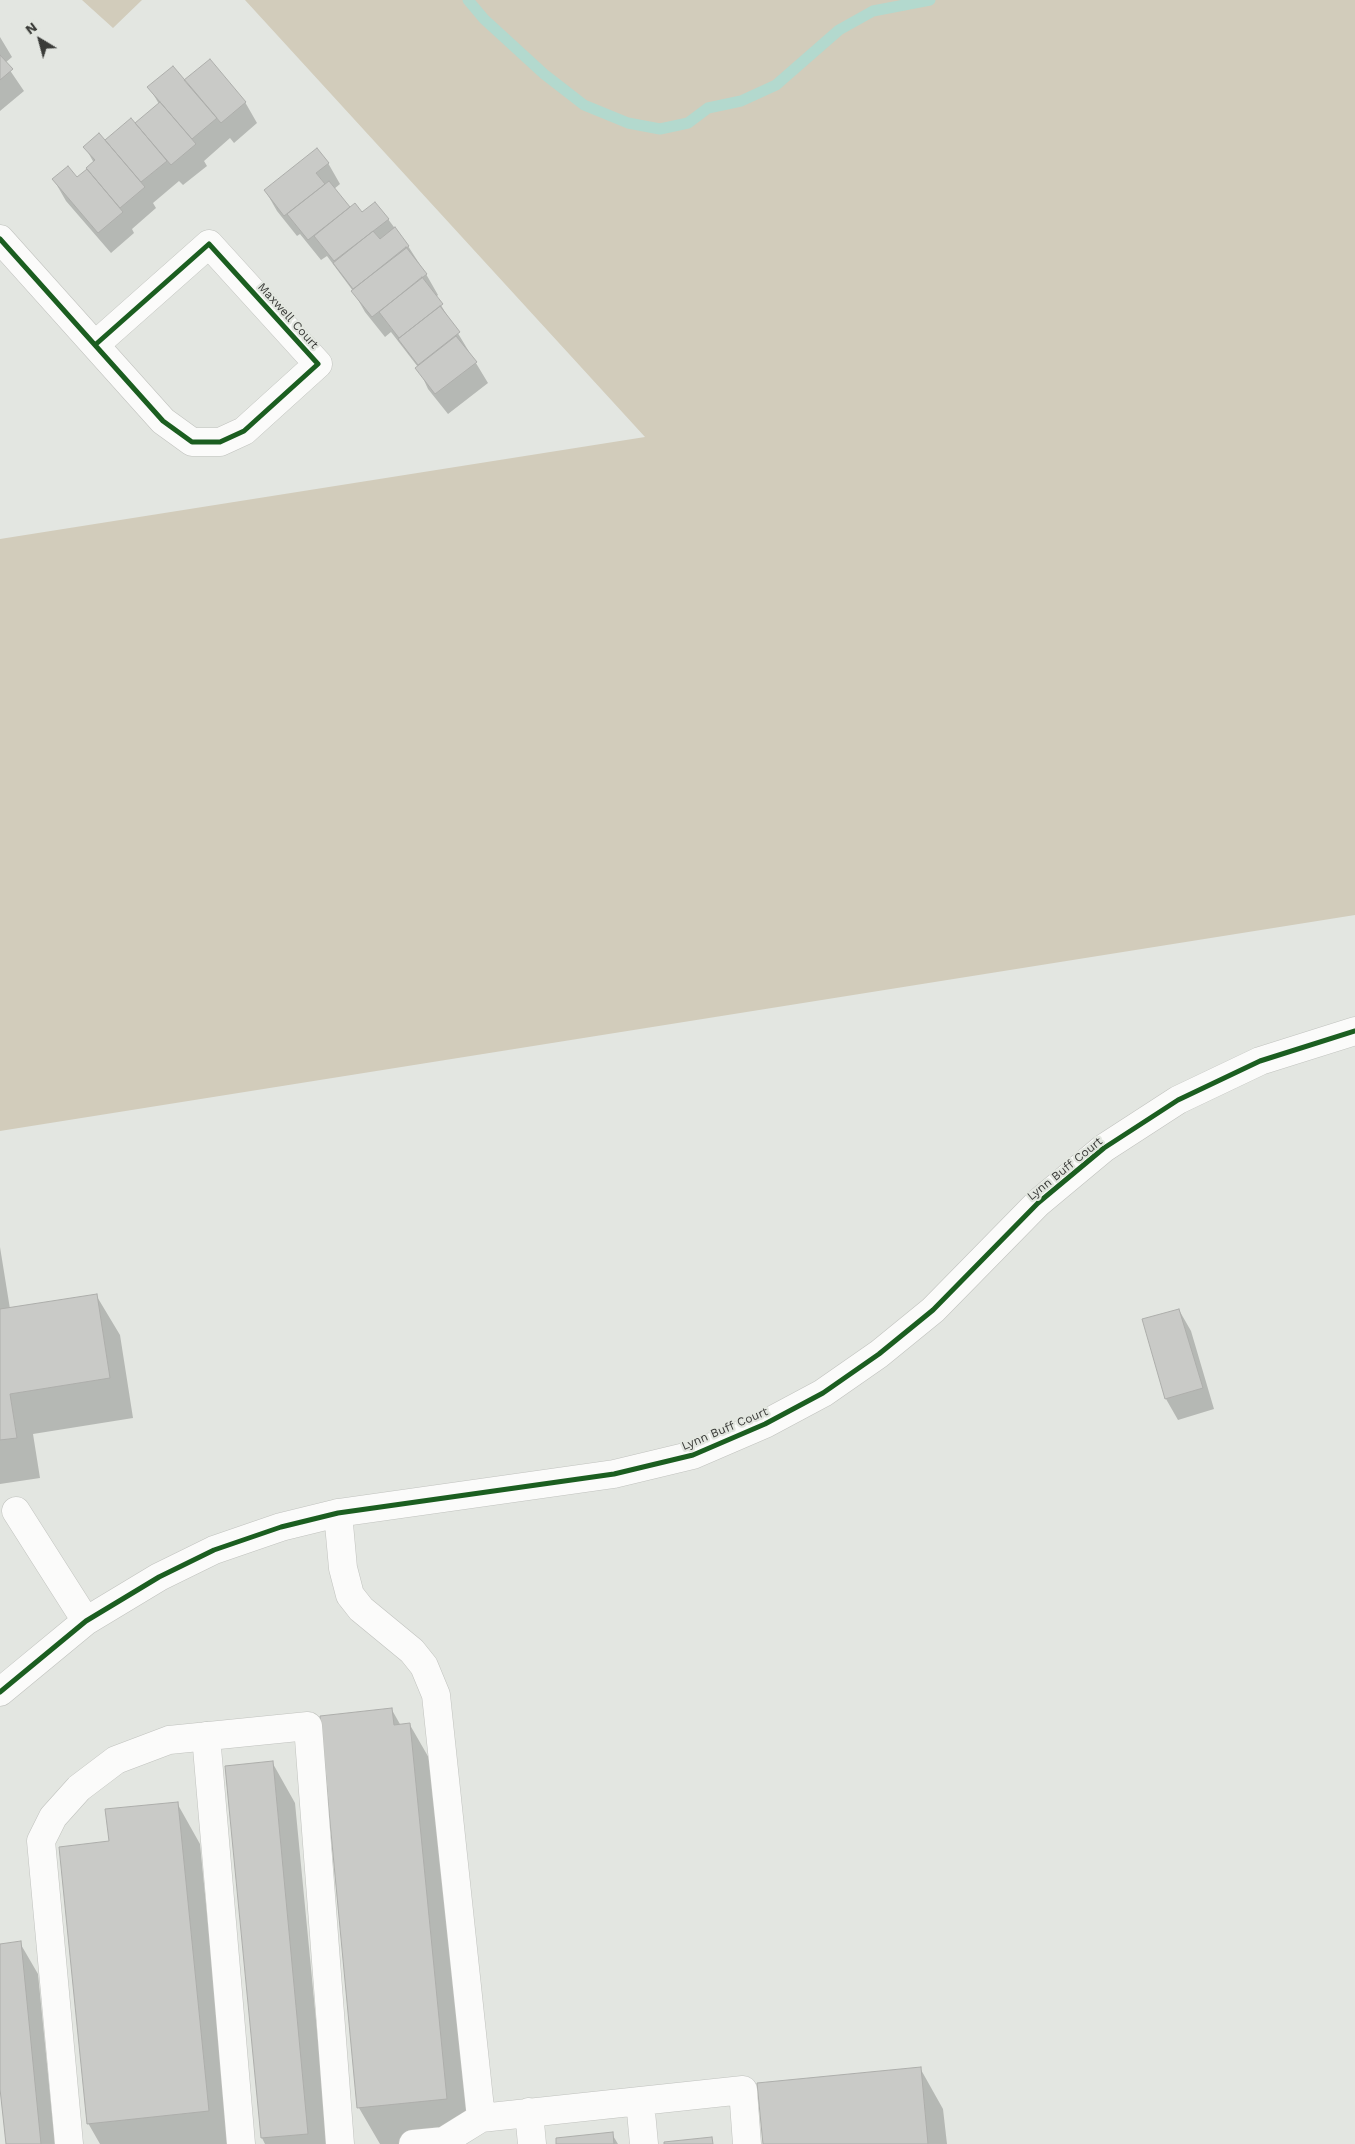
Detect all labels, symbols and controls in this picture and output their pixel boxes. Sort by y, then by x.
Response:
north arrow [15,15,65,65]
text: N [22,19,40,38]
street label: Maxwell Court [255,280,321,352]
street label: Lynn Buff Court [1025,1134,1105,1204]
street label: Lynn Buff Court [680,1404,770,1454]

